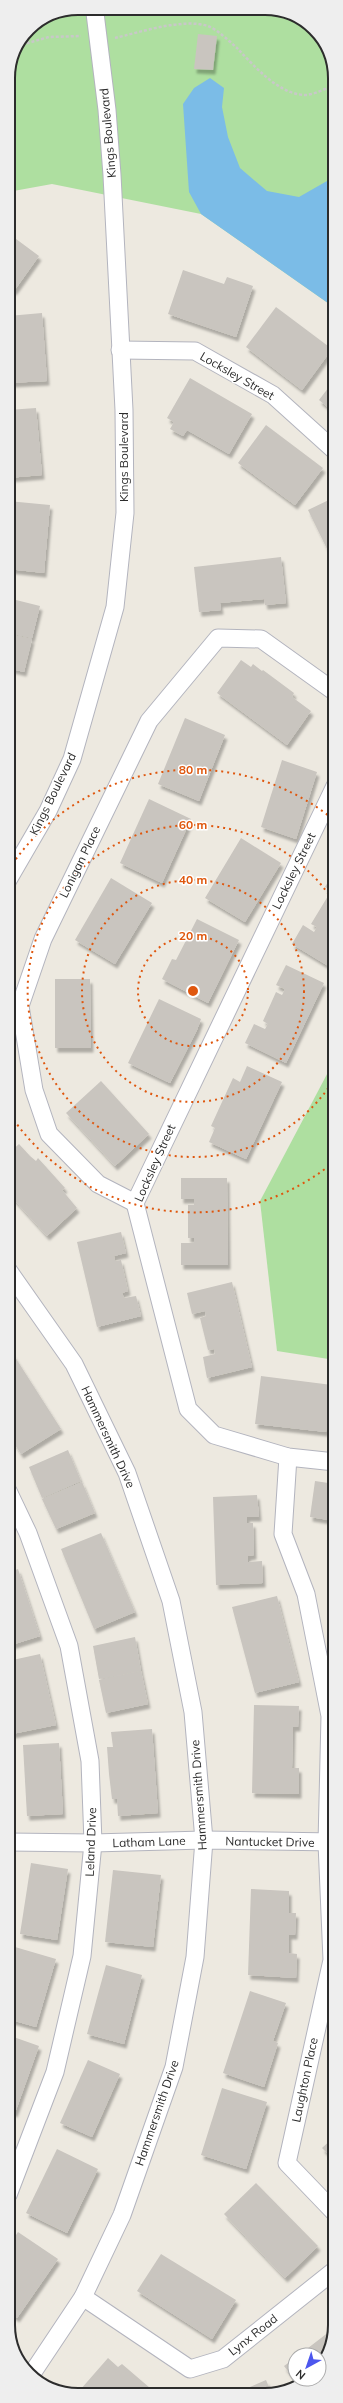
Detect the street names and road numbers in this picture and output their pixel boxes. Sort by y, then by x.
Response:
street label: Kings Boulevard [96,88,119,179]
street label: Locksley Street [197,348,277,403]
street label: Kings Boulevard [116,412,131,502]
street label: Kings Boulevard [26,750,79,838]
street label: Lonigan Place [56,823,103,900]
street label: Locksley Street [269,830,319,912]
street label: Locksley Street [131,1122,178,1204]
street label: Hammersmith Drive [78,1383,139,1490]
street label: Hammersmith Drive [187,1739,210,1851]
street label: Leland Drive [82,1807,99,1877]
street label: Latham Lane [112,1833,186,1850]
street label: Nantucket Drive [225,1833,315,1850]
street label: Laughton Place [288,2036,321,2124]
street label: Hammersmith Drive [131,2058,182,2168]
street label: Lynx Road [225,2311,280,2359]

